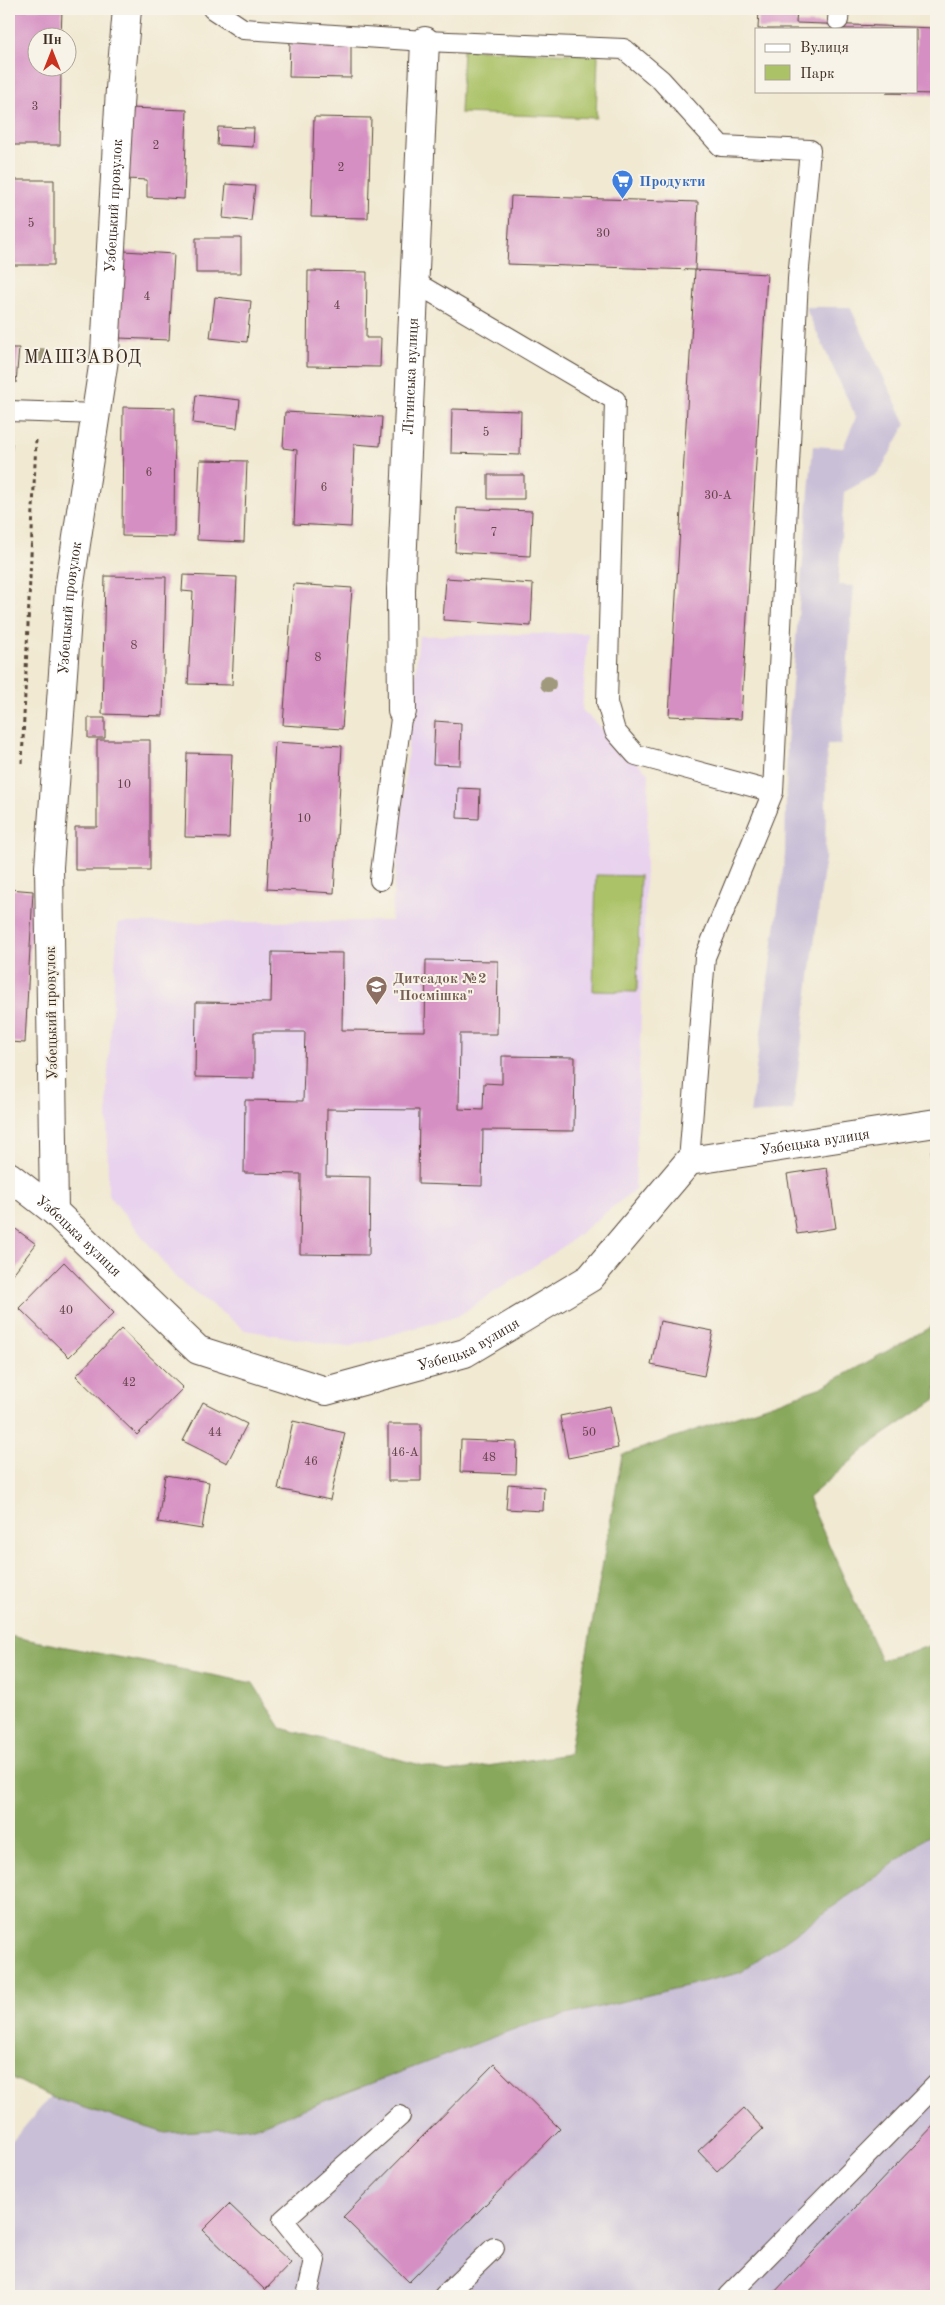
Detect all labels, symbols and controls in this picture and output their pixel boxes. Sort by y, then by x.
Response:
north arrow [28,28,78,78]
legend [755,28,918,92]
text: Пн [42,33,62,47]
text: Вулиця [800,41,849,56]
text: Парк [800,67,835,82]
house number: 3 [32,101,38,113]
street label: Узбецький провулок [104,138,126,273]
house number: 2 [153,140,159,152]
house number: 2 [338,162,344,174]
supermarket icon: Продукти [611,169,635,200]
place label: Продукти [639,175,706,190]
house number: 5 [28,217,35,230]
house number: 30 [596,228,610,240]
house number: 4 [144,291,151,303]
house number: 4 [334,300,341,312]
street label: Літинська вулиця [402,317,422,435]
district label: МАШЗАВОД [24,349,142,367]
house number: 5 [483,426,490,439]
house number: 6 [146,467,153,479]
house number: 6 [321,482,328,494]
house number: 30-А [704,490,732,502]
house number: 7 [491,527,497,539]
street label: Узбецький провулок [57,540,85,675]
house number: 8 [131,640,138,652]
house number: 8 [315,652,322,664]
house number: 10 [117,779,131,791]
house number: 10 [297,813,311,825]
street label: Узбецький провулок [44,946,61,1080]
place label: Дитсадок №2 "Посмішка" [393,972,487,1004]
school or university icon: Дитсадок №2 "Посмішка" [365,975,389,1006]
street label: Узбецька вулиця [759,1127,871,1159]
street label: Узбецька вулиця [32,1194,123,1280]
house number: 40 [59,1305,73,1317]
street label: Узбецька вулиця [416,1316,523,1375]
house number: 42 [122,1377,136,1389]
house number: 50 [582,1426,596,1439]
house number: 44 [208,1427,222,1439]
house number: 46-А [391,1447,419,1459]
house number: 48 [482,1452,496,1464]
house number: 46 [304,1456,318,1468]

